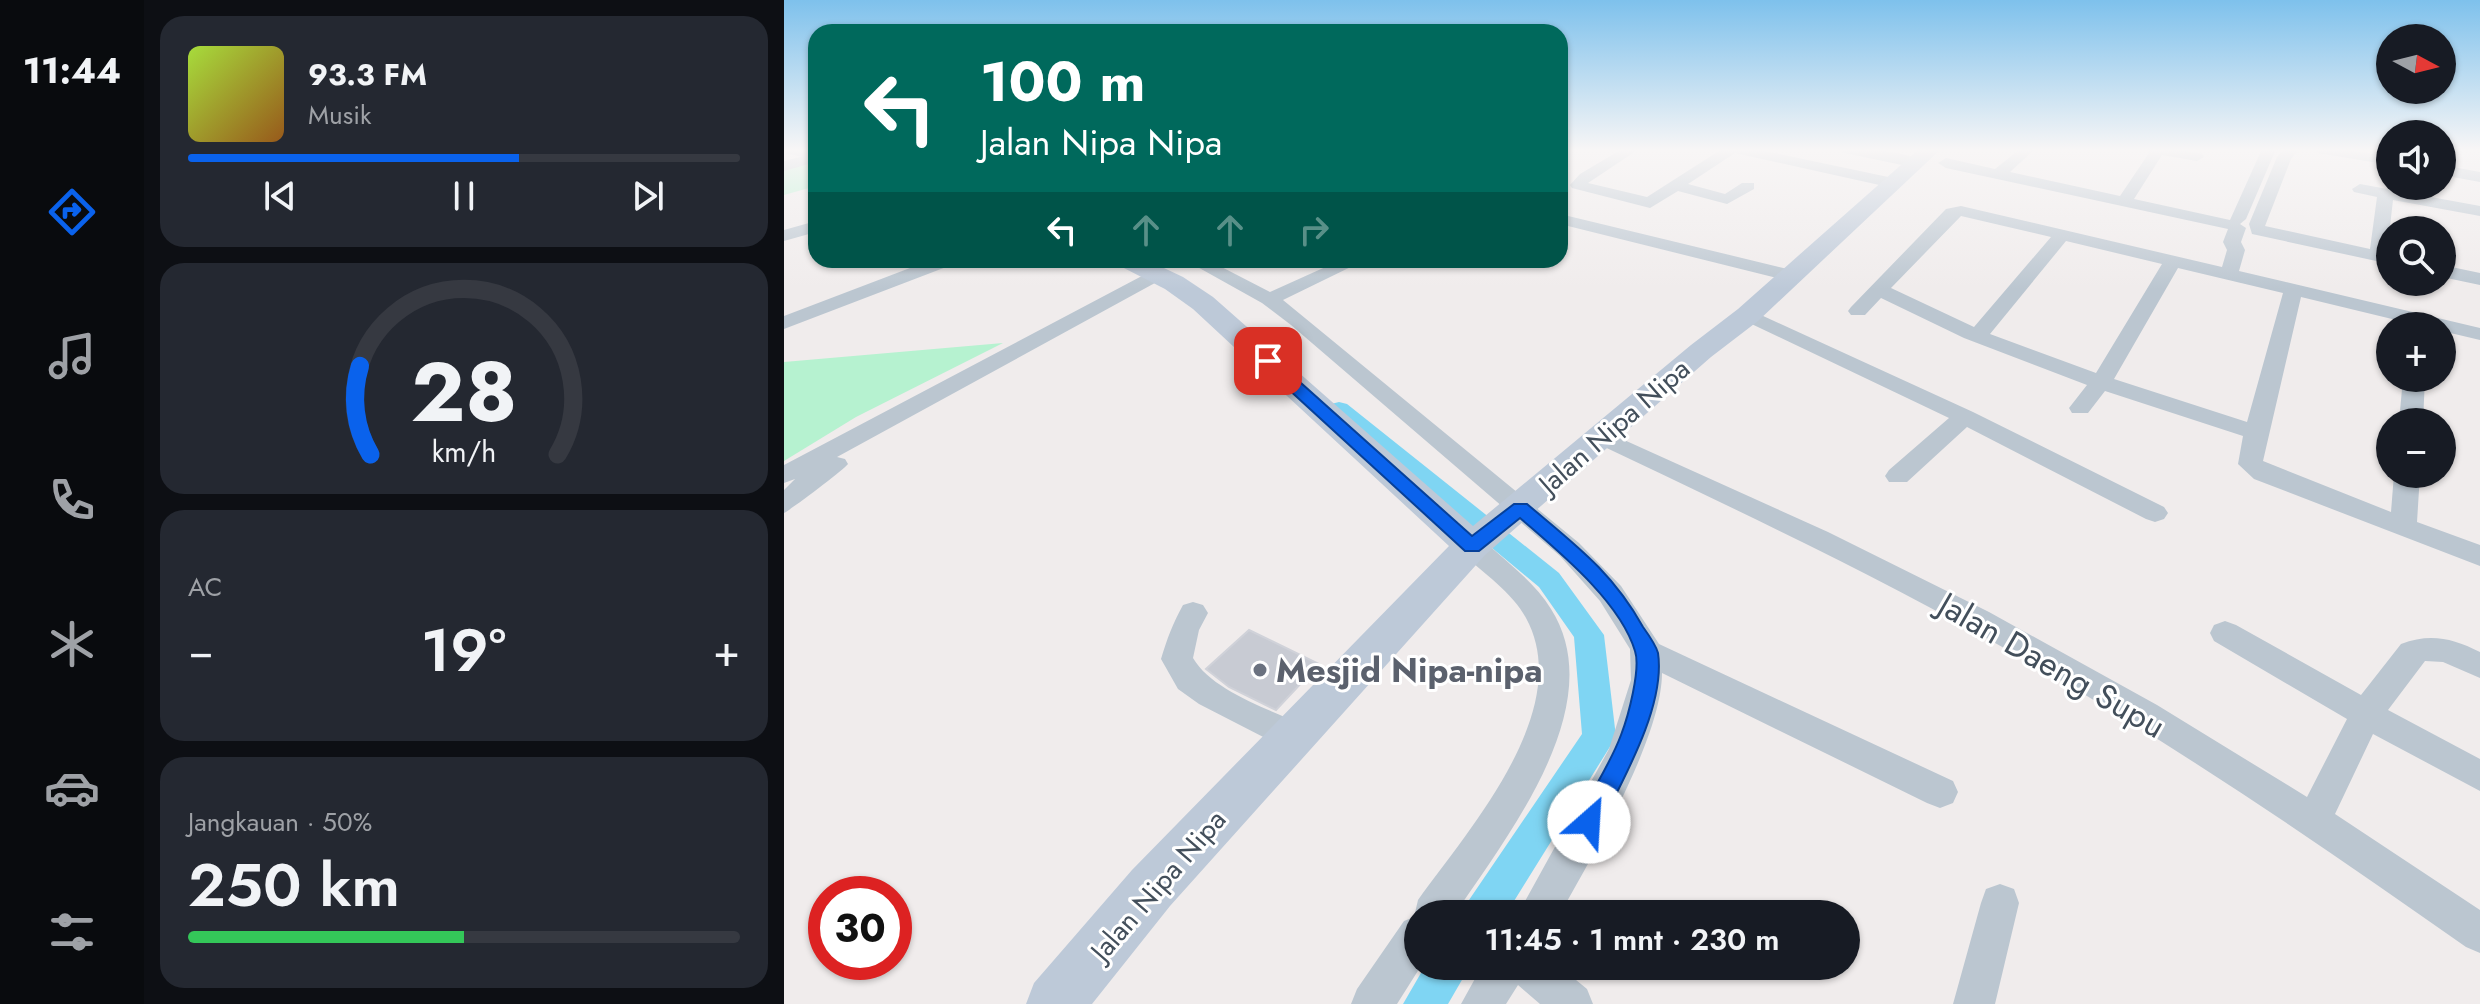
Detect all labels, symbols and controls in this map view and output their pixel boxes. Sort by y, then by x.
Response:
north arrow [2376,24,2456,104]
map controls [2376,24,2456,488]
text: 100 m [980,41,1145,122]
text: 11:44 [23,44,121,96]
text: 93.3 FM [308,53,427,96]
icon: left [848,56,952,160]
text: Musik [308,96,371,134]
text: Jalan Nipa Nipa [980,116,1222,168]
button: sound [2376,120,2456,200]
icon: previous [258,174,302,218]
icon: pause [442,174,486,218]
icon: next [626,174,670,218]
icon: directions [44,184,100,240]
icon: left [1040,208,1084,252]
icon: ahead [1124,208,1168,252]
icon: ahead [1208,208,1252,252]
icon: right [1292,208,1336,252]
button: search [2376,216,2456,296]
button: + [2376,312,2456,392]
pin [1234,327,1302,395]
icon: music [44,328,100,384]
text: 28 [411,331,517,451]
icon: arrive [1246,339,1290,383]
street label: Jalan Nipa Nipa [1527,349,1699,506]
button: − [2376,408,2456,488]
text: km/h [432,431,496,473]
icon: phone [44,472,100,528]
text: AC [188,568,222,606]
street label: Jalan Daeng Supu [1926,578,2174,750]
text: 19° [421,607,506,694]
icon: climate [44,616,100,672]
text: − [188,619,214,683]
text: + [713,619,740,683]
place label: Mesjid Nipa-nipa [1276,646,1543,695]
marker: Mesjid Nipa-nipa [1251,661,1269,679]
icon: car [44,760,100,816]
position arrow [1547,780,1631,864]
street label: Jalan Nipa Nipa [1078,801,1236,973]
text: Jangkauan · 50% [188,803,372,841]
text: 250 km [188,842,400,929]
speed limit sign: 30 [808,876,912,980]
icon: filters [44,904,100,960]
text: 11:45 · 1 mnt · 230 m [1484,918,1780,961]

